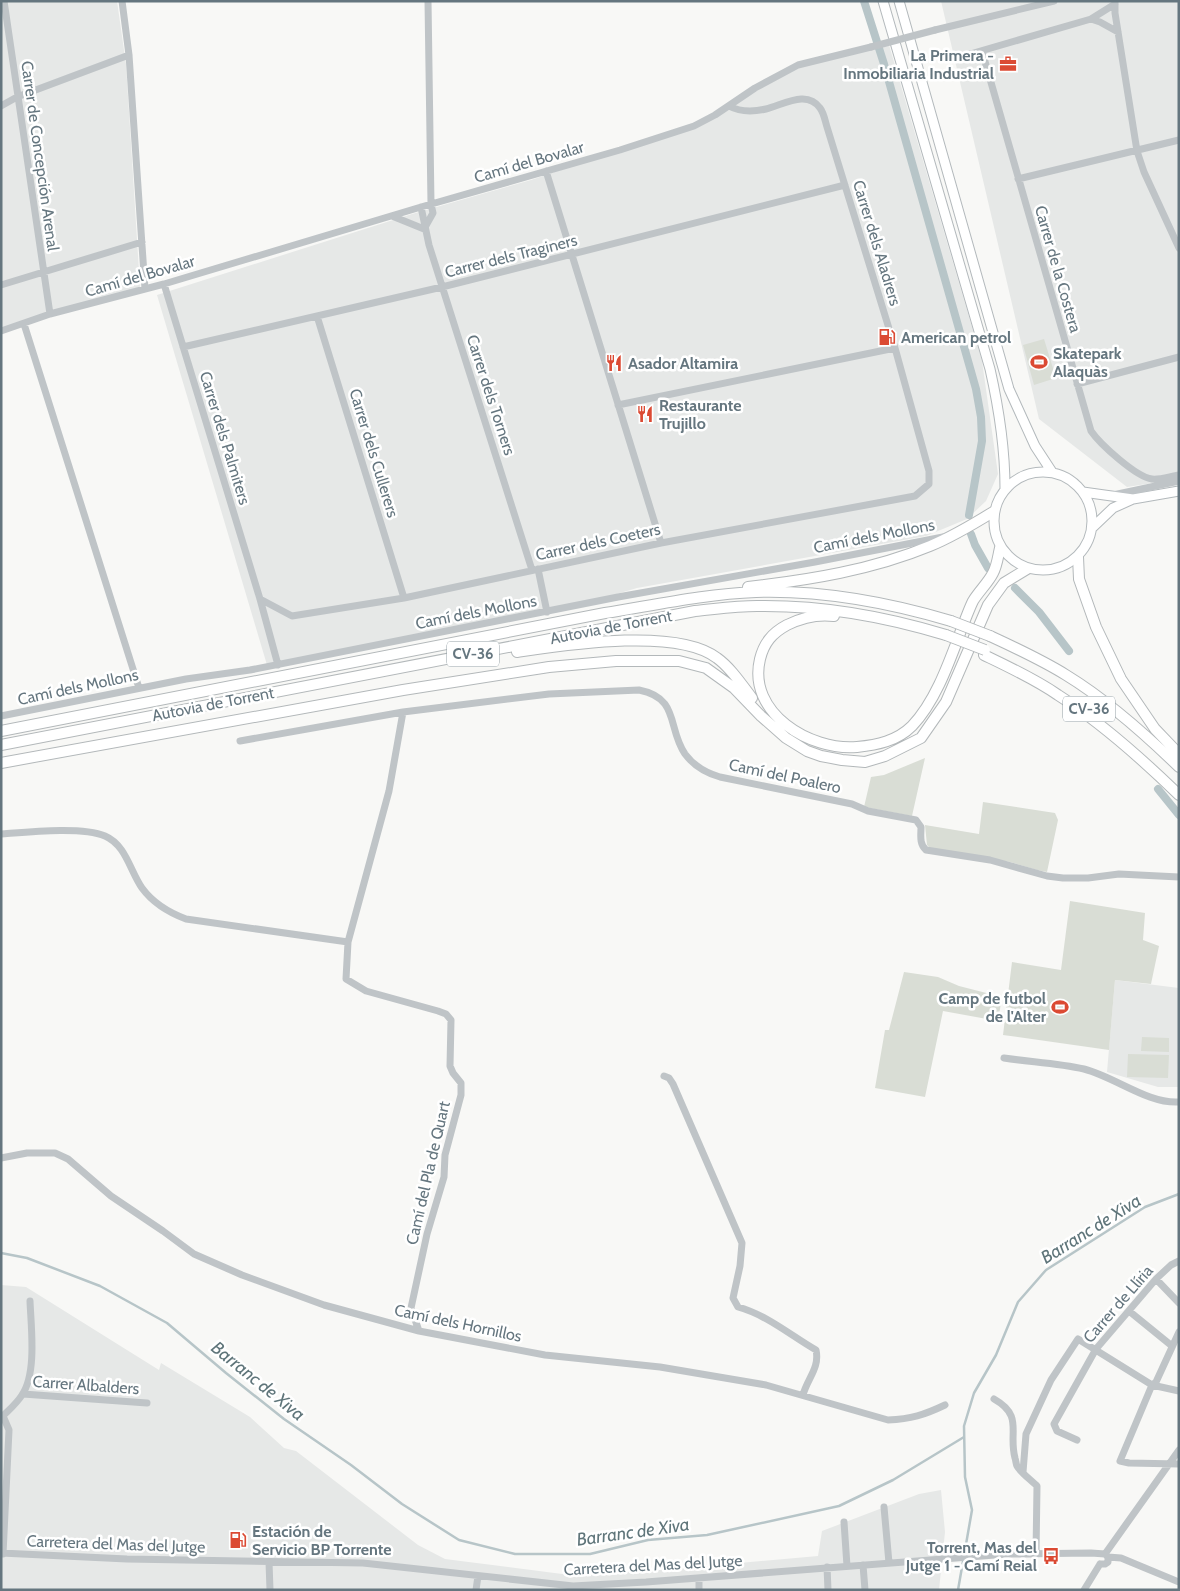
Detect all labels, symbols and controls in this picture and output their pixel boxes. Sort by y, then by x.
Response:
place label: La Primera - Inmobiliaria Industrial [843,46,994,83]
office icon: La Primera - Inmobiliaria Industrial [998,54,1018,74]
street label: Carrer de Concepción Arenal [17,60,63,253]
street label: Camí del Bovalar [472,137,587,187]
street label: Carrer dels Aladrers [849,178,905,308]
street label: Carrer de la Costera [1031,203,1085,335]
street label: Carrer dels Traginers [443,230,579,282]
street label: Camí del Bovalar [83,251,198,301]
fuel station icon: American petrol [877,327,897,347]
place label: American petrol [901,328,1011,347]
street label: Carrer dels Torners [463,332,520,458]
place label: Skatepark Alaquàs [1053,344,1122,381]
sports icon: Skatepark Alaquàs [1029,352,1049,372]
restaurant icon: Asador Altamira [604,353,624,373]
place label: Asador Altamira [628,354,738,373]
street label: Carrer dels Palmiters [196,369,254,507]
street label: Carrer dels Cullerers [345,386,403,520]
place label: Restaurante Trujillo [659,396,742,433]
restaurant icon: Restaurante Trujillo [635,404,655,424]
street label: Camí dels Mollons [812,515,937,557]
street label: Carrer dels Coeters [534,519,663,565]
street label: Camí dels Mollons [414,591,539,633]
street label: Autovia de Torrent [549,606,674,648]
road number: CV-36 [447,642,499,666]
street label: Camí dels Mollons [16,665,141,709]
street label: Autovia de Torrent [151,683,276,725]
road number: CV-36 [1063,696,1115,722]
street label: Camí del Poalero [727,755,843,797]
place label: Camp de futbol de l'Alter [938,989,1047,1026]
sports icon: Camp de futbol de l'Alter [1050,997,1070,1017]
street label: Camí del Pla de Quart [402,1099,454,1247]
water label: Barranc de Xiva [1037,1189,1145,1269]
street label: Carrer de Llíria [1079,1261,1157,1347]
street label: Camí dels Hornillos [393,1300,524,1346]
water label: Barranc de Xiva [207,1337,309,1425]
street label: Carrer Albalders [32,1372,140,1398]
water label: Barranc de Xiva [575,1513,691,1551]
place label: Estación de Servicio BP Torrente [252,1522,392,1559]
fuel station icon: Estación de Servicio BP Torrente [228,1530,248,1550]
street label: Carretera del Mas del Jutge [26,1531,206,1557]
place label: Torrent, Mas del Jutge 1 - Camí Reial [905,1538,1037,1575]
bus stop icon: Torrent, Mas del Jutge 1 - Camí Reial [1041,1546,1061,1566]
street label: Carretera del Mas del Jutge [563,1551,743,1579]

